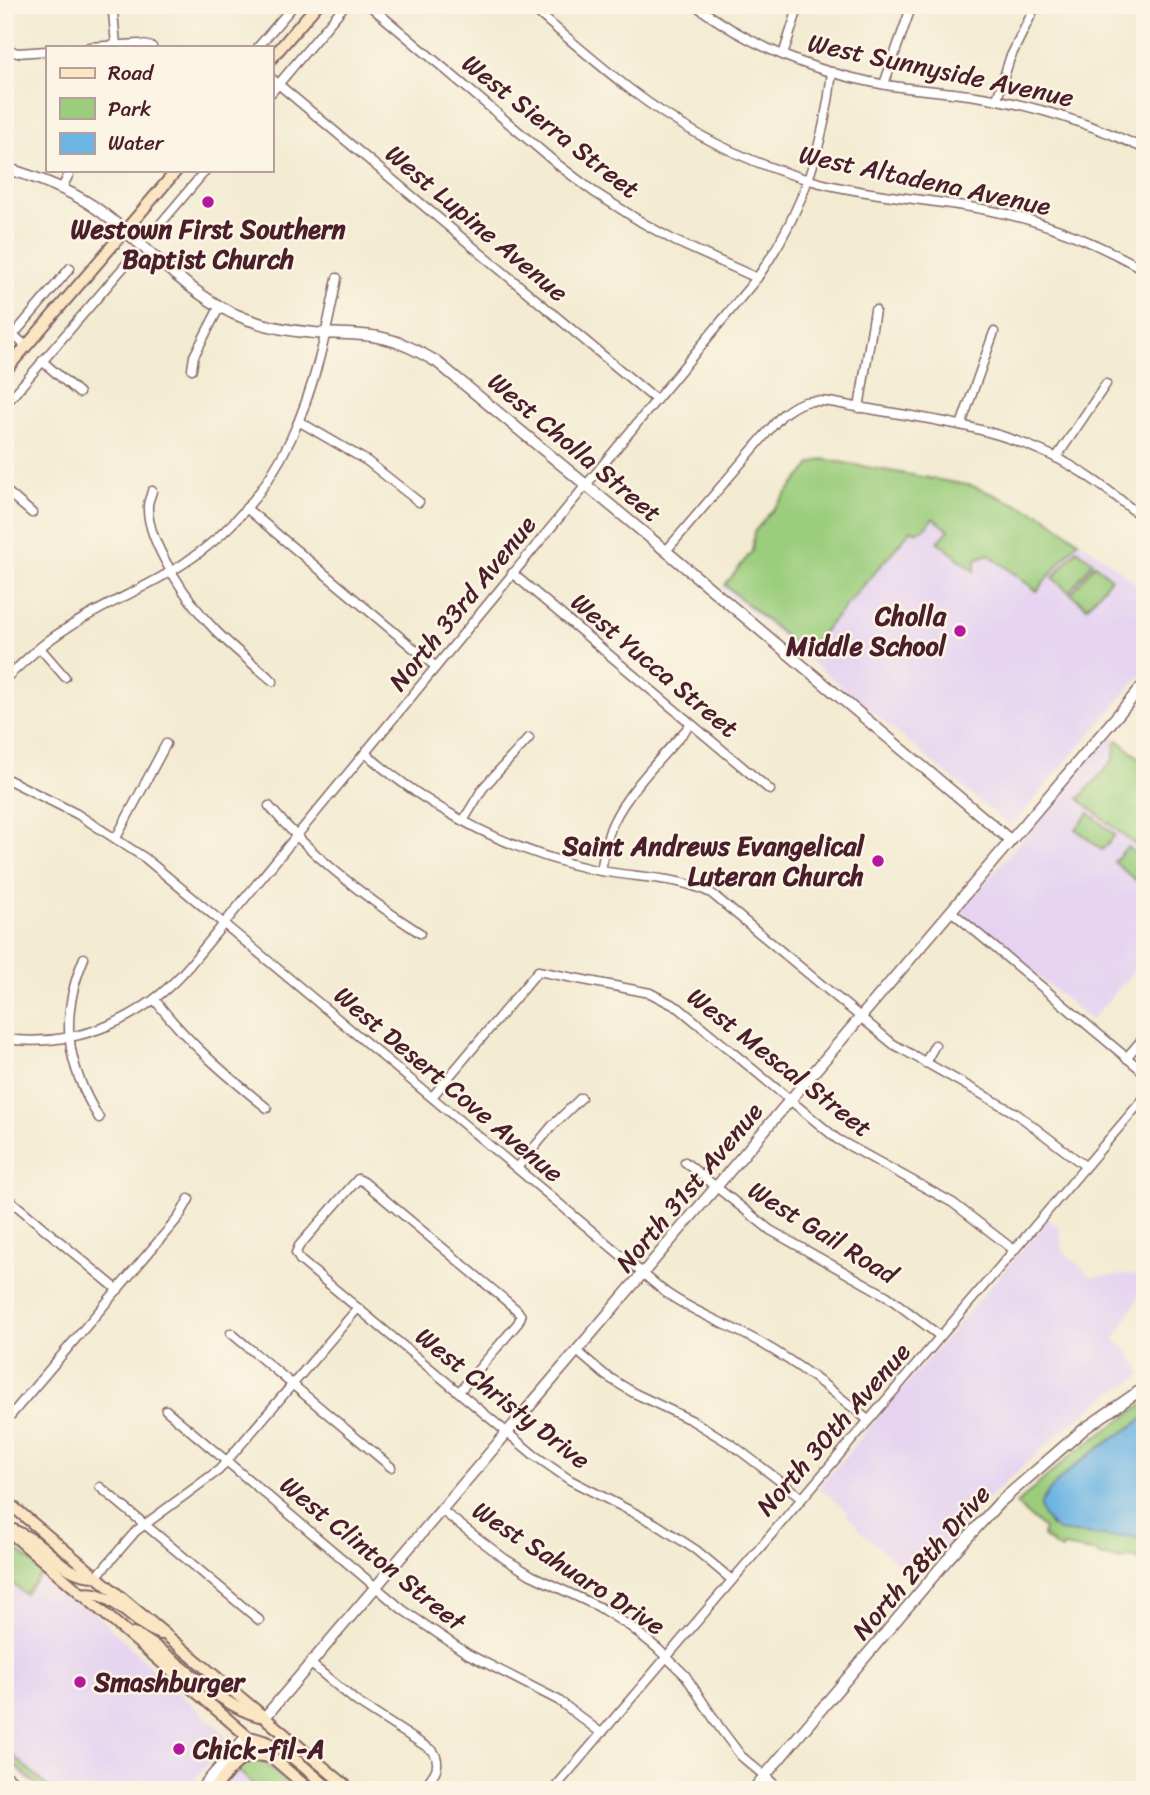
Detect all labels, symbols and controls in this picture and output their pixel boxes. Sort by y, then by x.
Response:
street label: West Sunnyside Avenue [804,19,1078,121]
street label: West Sierra Street [452,41,650,211]
legend [46,46,273,172]
text: Road [108,54,155,92]
text: Park [108,90,151,128]
text: Water [108,124,165,162]
street label: West Altadena Avenue [795,131,1056,229]
street label: West Lupine Avenue [375,132,579,314]
marker: Westown First Southern Baptist Church [200,194,216,210]
place label: Westown First Southern Baptist Church [70,206,346,282]
street label: West Cholla Street [477,360,673,534]
street label: North 33rd Avenue [376,504,548,702]
street label: West Yucca Street [560,580,750,750]
place label: Cholla Middle School [785,593,948,669]
marker: Cholla Middle School [952,623,968,639]
place label: Saint Andrews Evangelical Luteran Church [561,823,866,899]
marker: Saint Andrews Evangelical Luteran Church [870,853,886,869]
street label: West Desert Cove Avenue [324,973,574,1195]
street label: West Mescal Street [677,974,883,1150]
street label: North 31st Avenue [603,1091,775,1283]
street label: West Gail Road [739,1168,909,1298]
street label: West Christy Drive [405,1314,601,1482]
street label: North 30th Avenue [744,1331,923,1527]
street label: West Clinton Street [270,1463,478,1644]
street label: North 28th Drive [840,1473,1002,1651]
street label: West Sahuaro Drive [463,1488,675,1648]
place label: Smashburger [93,1659,246,1705]
marker: Smashburger [72,1674,88,1690]
place label: Chick-fil-A [192,1726,325,1772]
marker: Chick-fil-A [171,1741,187,1757]

